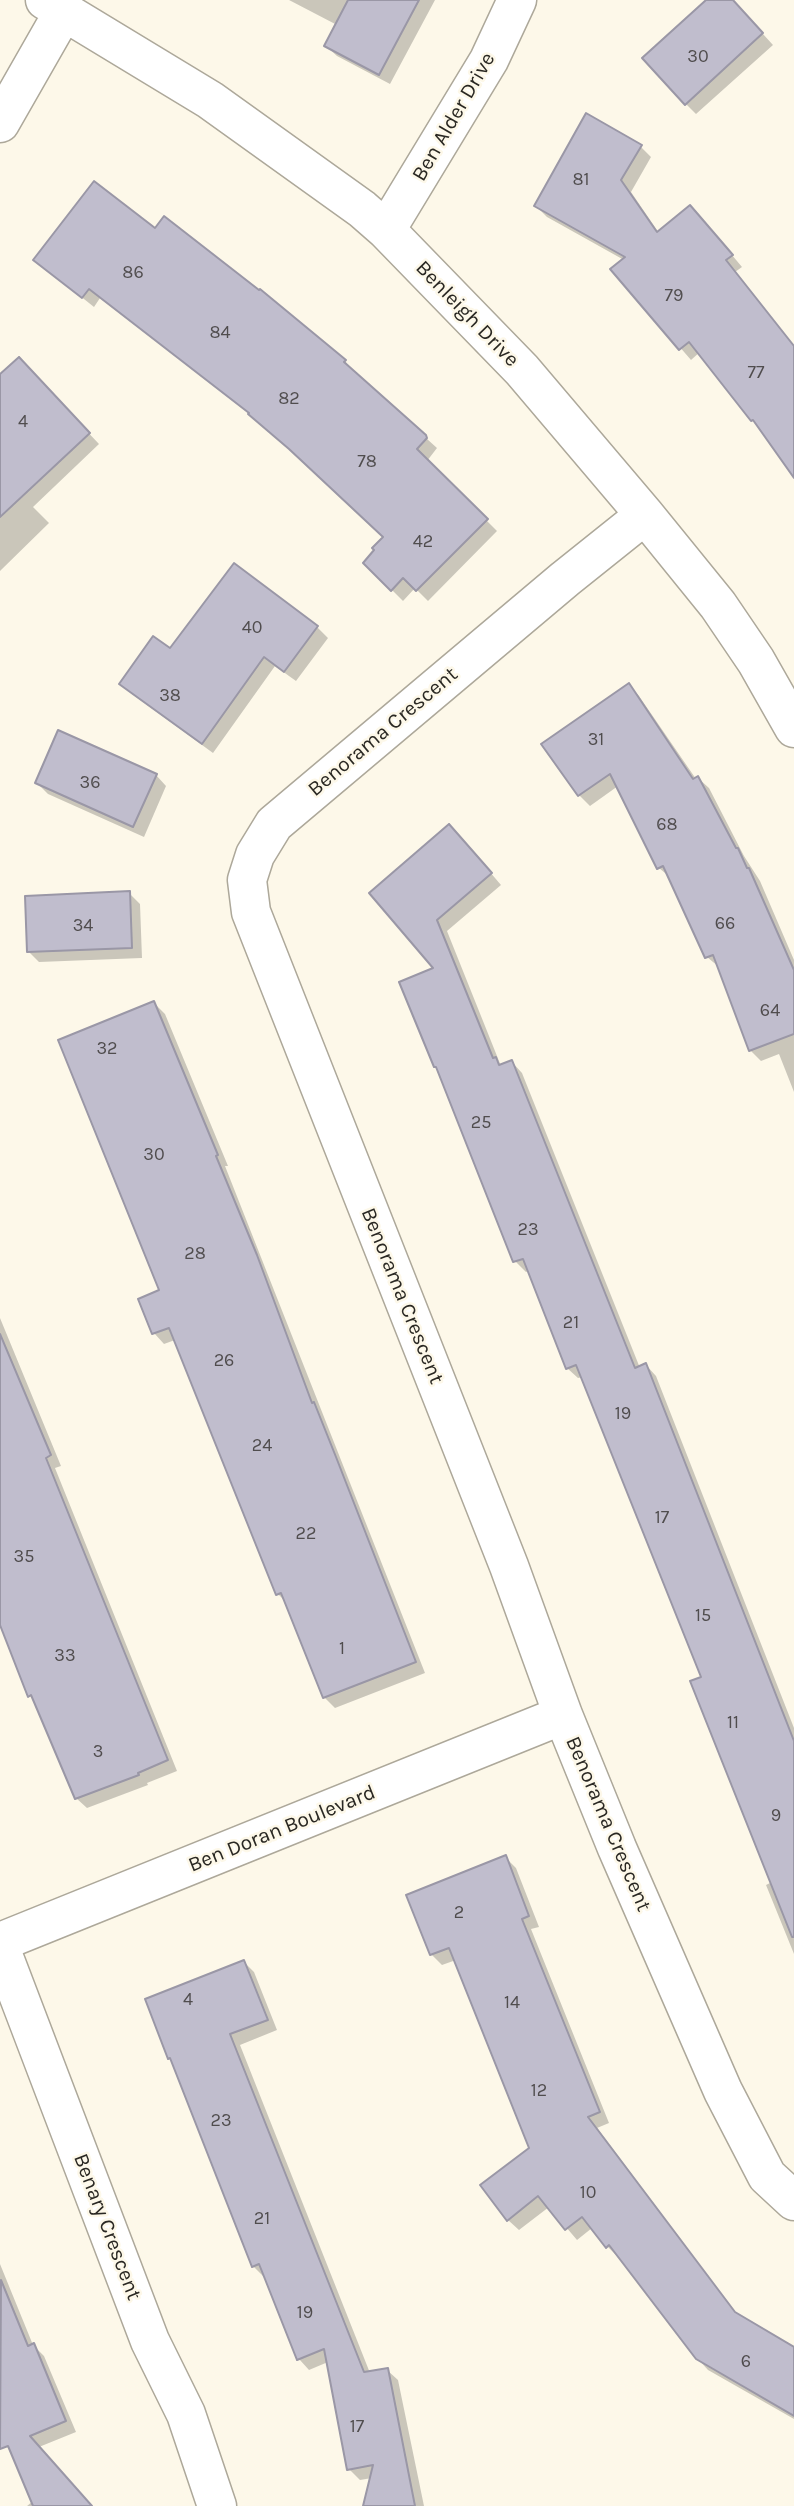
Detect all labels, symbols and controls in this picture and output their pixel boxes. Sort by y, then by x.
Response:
house number: 30 [687,46,709,68]
street label: Ben Alder Drive [407,48,501,186]
house number: 81 [572,169,590,191]
street label: Benleigh Drive [410,256,524,372]
house number: 86 [122,262,144,284]
house number: 79 [665,285,683,307]
house number: 84 [209,322,231,344]
house number: 77 [748,362,764,384]
house number: 82 [278,388,300,410]
house number: 4 [18,411,28,433]
house number: 78 [357,451,377,473]
house number: 42 [413,531,433,553]
house number: 40 [242,617,262,639]
street label: Benorama Crescent [303,662,463,802]
house number: 38 [159,685,181,707]
house number: 31 [588,729,604,751]
house number: 36 [80,772,100,794]
house number: 68 [656,814,678,836]
house number: 66 [715,913,735,935]
house number: 34 [73,915,93,937]
house number: 64 [760,1000,780,1022]
house number: 32 [96,1038,118,1060]
house number: 25 [471,1112,491,1134]
house number: 30 [143,1144,165,1166]
street label: Benorama Crescent [355,1204,449,1388]
house number: 23 [517,1219,539,1241]
house number: 28 [184,1243,206,1265]
house number: 21 [563,1312,579,1334]
house number: 26 [214,1350,234,1372]
house number: 19 [615,1403,631,1425]
house number: 24 [252,1435,272,1457]
house number: 17 [655,1507,669,1529]
house number: 22 [296,1523,316,1545]
house number: 35 [14,1546,34,1568]
house number: 15 [695,1605,711,1627]
house number: 1 [339,1638,345,1660]
house number: 33 [54,1645,76,1667]
house number: 11 [727,1712,739,1734]
street label: Benorama Crescent [560,1733,656,1915]
house number: 3 [93,1741,103,1763]
street label: Ben Doran Boulevard [185,1780,379,1878]
house number: 9 [771,1805,781,1827]
house number: 2 [454,1902,464,1924]
house number: 4 [183,1989,193,2011]
house number: 14 [504,1992,520,2014]
house number: 12 [531,2080,547,2102]
house number: 23 [210,2110,232,2132]
street label: Benary Crescent [67,2150,147,2304]
house number: 10 [580,2182,596,2204]
house number: 21 [254,2208,270,2230]
house number: 19 [297,2302,313,2324]
house number: 6 [741,2351,751,2373]
house number: 17 [350,2416,364,2438]

